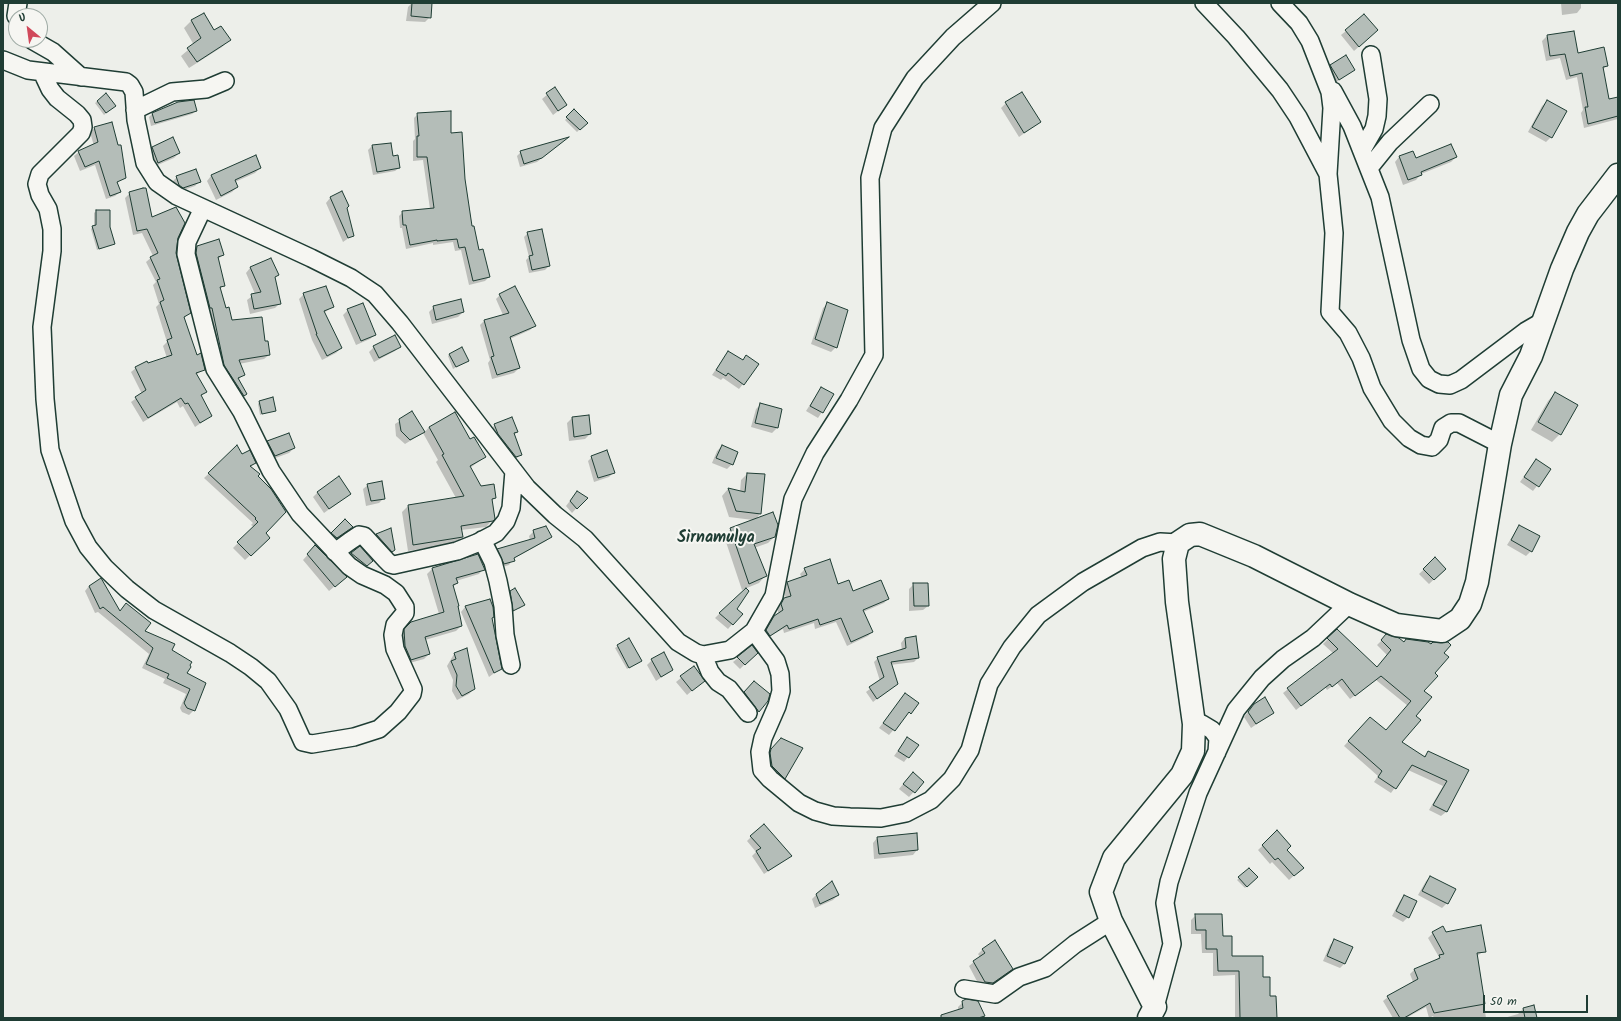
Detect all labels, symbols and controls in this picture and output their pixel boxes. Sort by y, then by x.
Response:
north arrow [8,8,48,48]
text: U [15,9,30,28]
district label: Sirnamulya [677,529,755,549]
scale bar [1485,987,1590,1013]
text: 50 m [1490,992,1517,1011]

